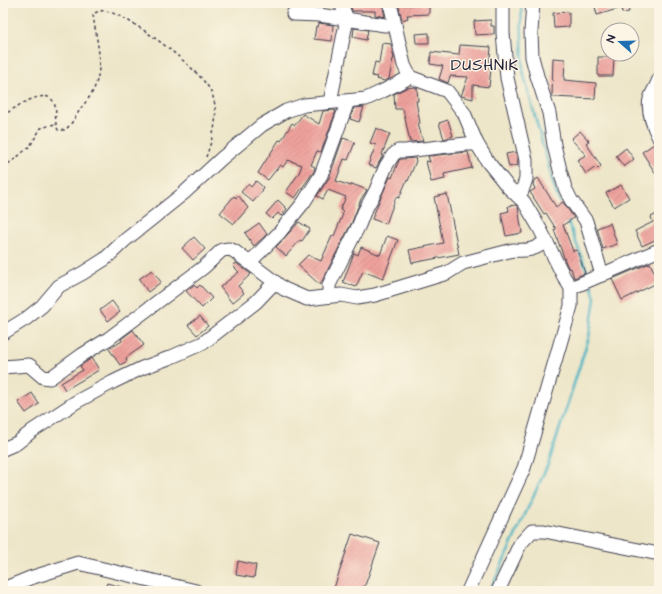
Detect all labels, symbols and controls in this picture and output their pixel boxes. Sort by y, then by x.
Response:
north arrow [600,22,640,62]
text: N [603,33,619,45]
district label: DUSHNIK [451,54,519,76]

